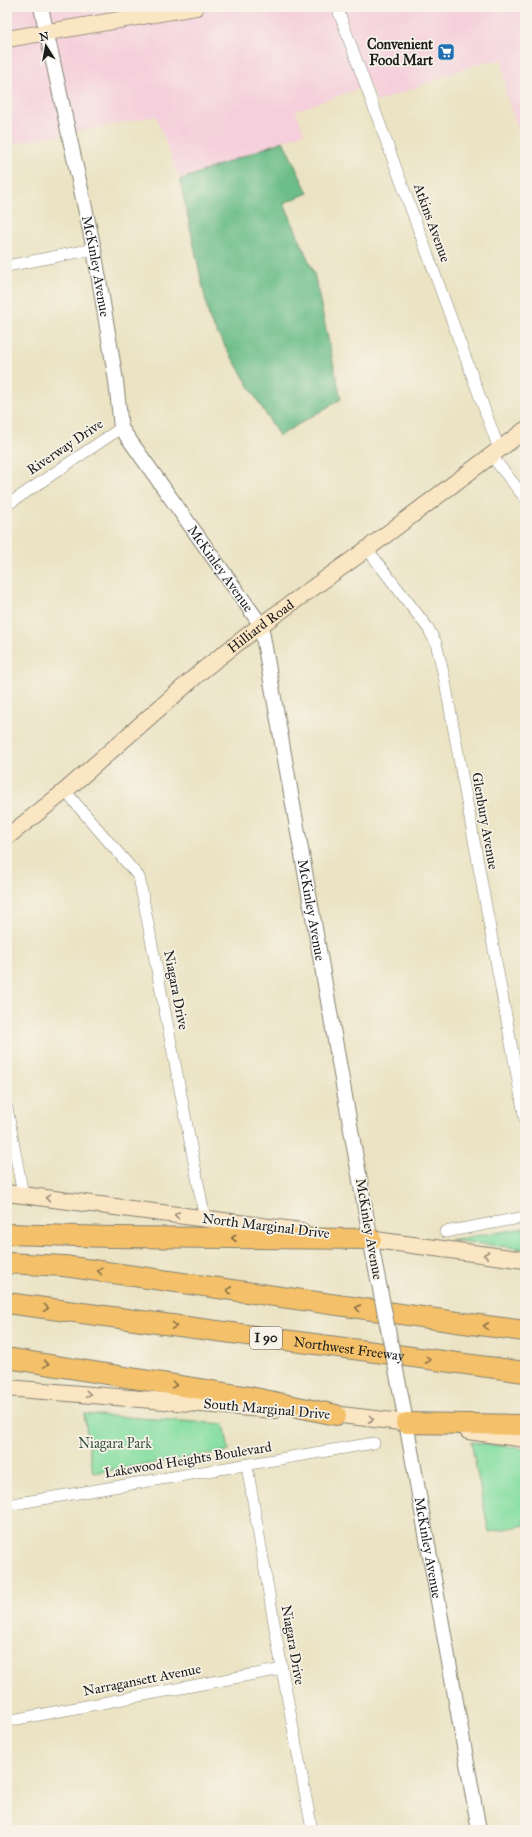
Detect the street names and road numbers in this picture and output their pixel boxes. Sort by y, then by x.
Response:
street label: Atkins Avenue [410,180,454,265]
street label: McKinley Avenue [78,214,114,318]
street label: Riverway Drive [24,415,106,479]
street label: McKinley Avenue [184,522,257,615]
street label: Hilliard Road [224,596,297,656]
street label: Glenbury Avenue [468,771,502,871]
street label: McKinley Avenue [294,858,329,962]
street label: Niagara Drive [160,949,192,1031]
street label: McKinley Avenue [352,1177,386,1281]
street label: North Marginal Drive [201,1210,331,1242]
road number: I 90 [250,1327,282,1349]
street label: Northwest Freeway [292,1333,406,1364]
street label: South Marginal Drive [203,1395,331,1423]
street label: Lakewood Heights Boulevard [103,1438,273,1482]
street label: McKinley Avenue [411,1496,446,1600]
street label: Niagara Drive [278,1604,308,1686]
street label: Narragansett Avenue [82,1660,203,1700]

